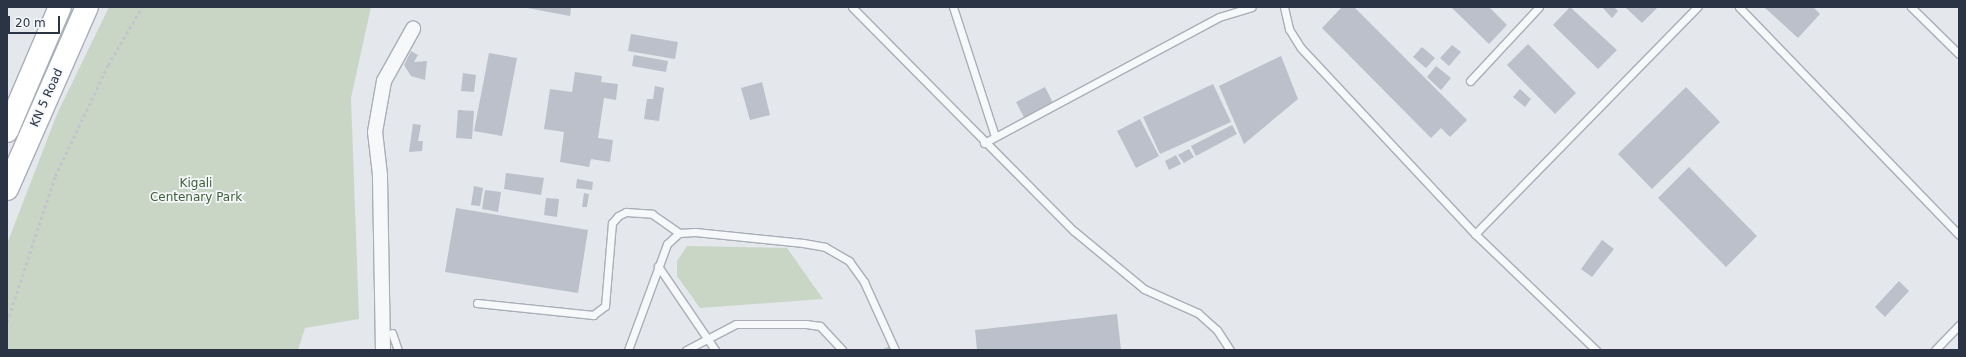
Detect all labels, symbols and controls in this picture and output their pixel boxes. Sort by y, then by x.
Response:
scale bar [10,8,62,34]
text: 20 m [15,16,46,30]
street label: KN 5 Road [28,67,66,129]
park label: Kigali Centenary Park [150,177,242,205]

